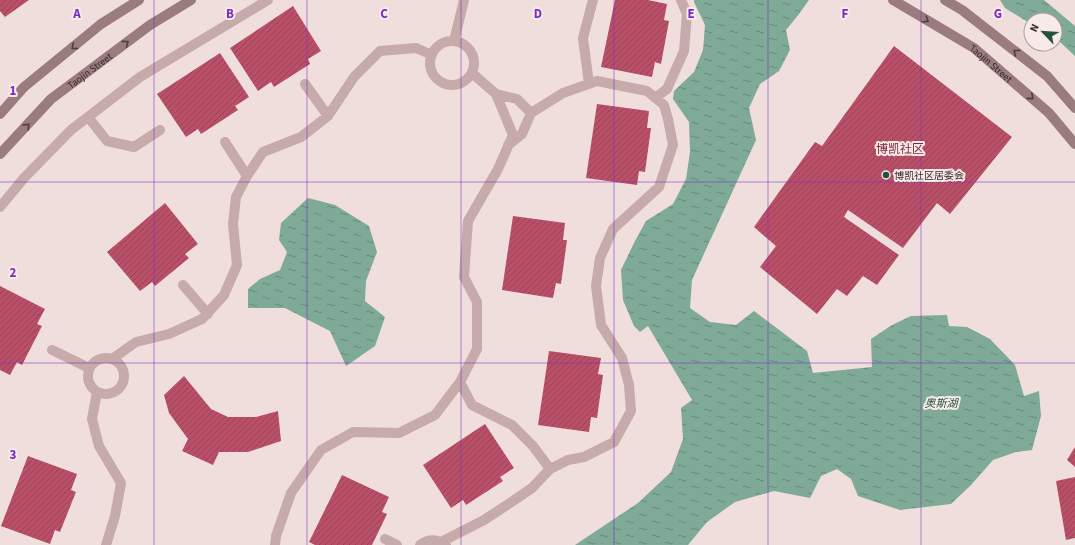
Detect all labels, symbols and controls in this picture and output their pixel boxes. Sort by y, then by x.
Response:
text: A [72,5,81,23]
text: B [226,5,234,23]
text: C [380,5,388,23]
text: D [534,5,542,23]
text: E [687,5,695,23]
text: F [842,5,849,23]
text: G [994,5,1002,23]
north arrow [1023,12,1063,52]
one-way arrow [922,15,929,22]
text: N [1026,21,1043,34]
one-way arrow [122,41,129,48]
street label: Taojin Street [967,41,1016,87]
one-way arrow [71,43,78,50]
street label: Taojin Street [65,49,116,92]
one-way arrow [1014,50,1021,57]
text: 1 [10,82,17,100]
one-way arrow [1026,92,1033,99]
one-way arrow [22,123,29,130]
district label: 博凯社区 [876,141,924,158]
place label: 博凯社区居委会 [894,169,964,183]
marker: 博凯社区居委会 [881,170,891,180]
text: 2 [10,264,17,282]
water label: 奥斯湖 [925,396,959,411]
text: 3 [10,446,17,464]

